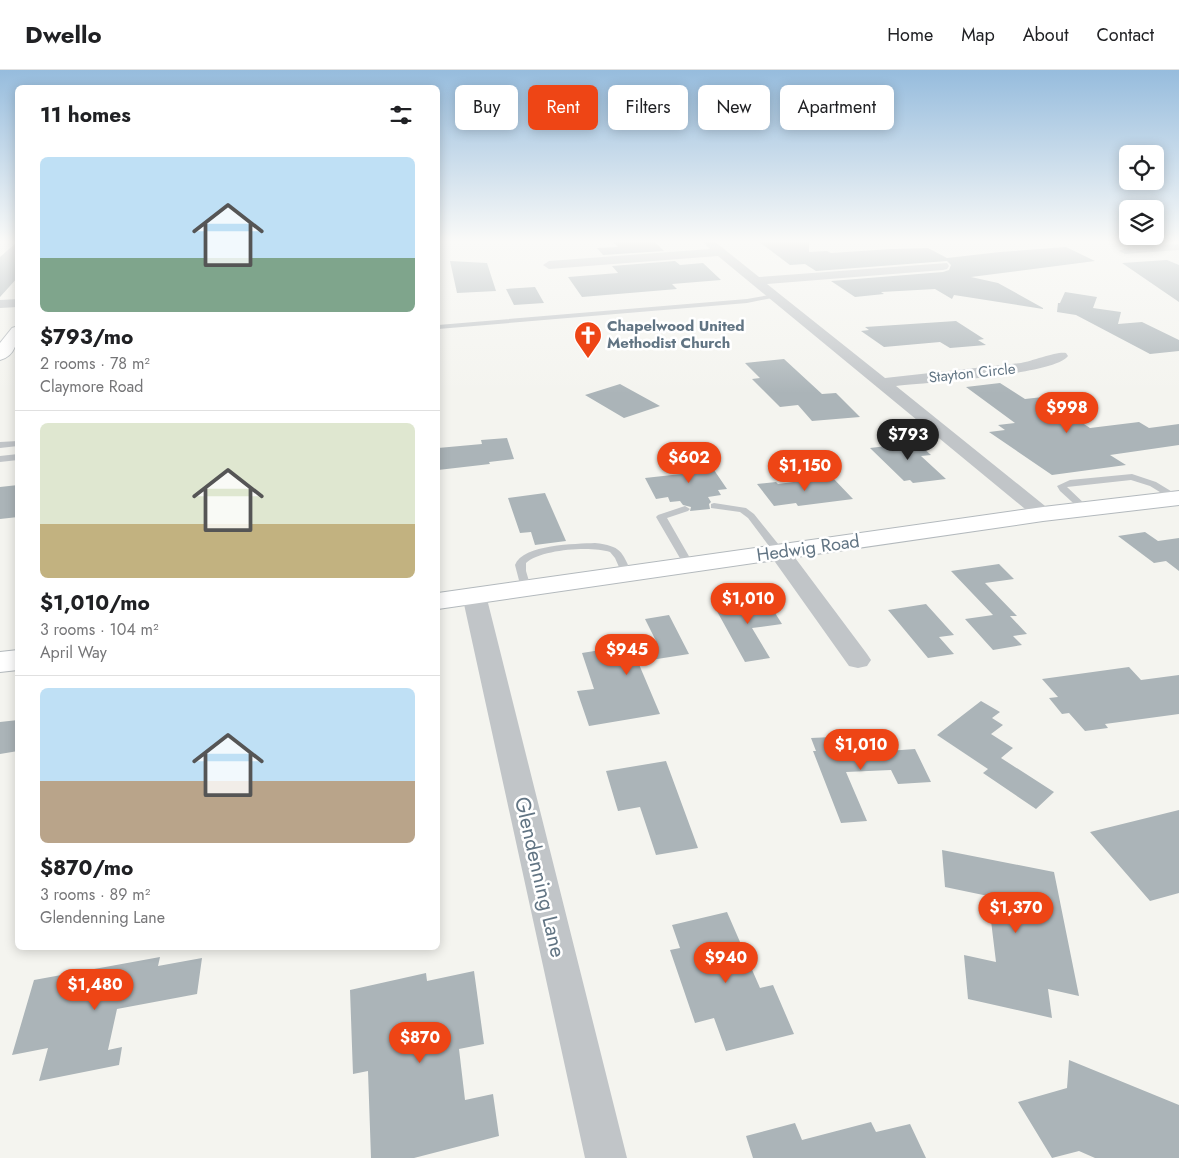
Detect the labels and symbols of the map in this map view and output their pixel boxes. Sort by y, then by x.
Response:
place label: Chapelwood United Methodist Church [607,315,745,354]
church icon: Chapelwood United Methodist Church [573,320,603,359]
street label: Stayton Circle [928,357,1017,388]
pin: $998 [1037,392,1097,434]
pin: $793 [878,418,938,461]
pin: $602 [659,442,719,484]
pin: $1,150 [764,450,846,492]
street label: Hedwig Road [755,528,861,568]
pin: $1,010 [707,582,789,625]
pin: $945 [597,634,657,676]
pin: $1,010 [820,728,902,771]
street label: Glendenning Lane [507,794,573,960]
pin: $1,370 [975,892,1057,934]
pin: $940 [696,942,756,984]
pin: $1,480 [54,968,136,1011]
pin: $870 [390,1022,450,1064]

